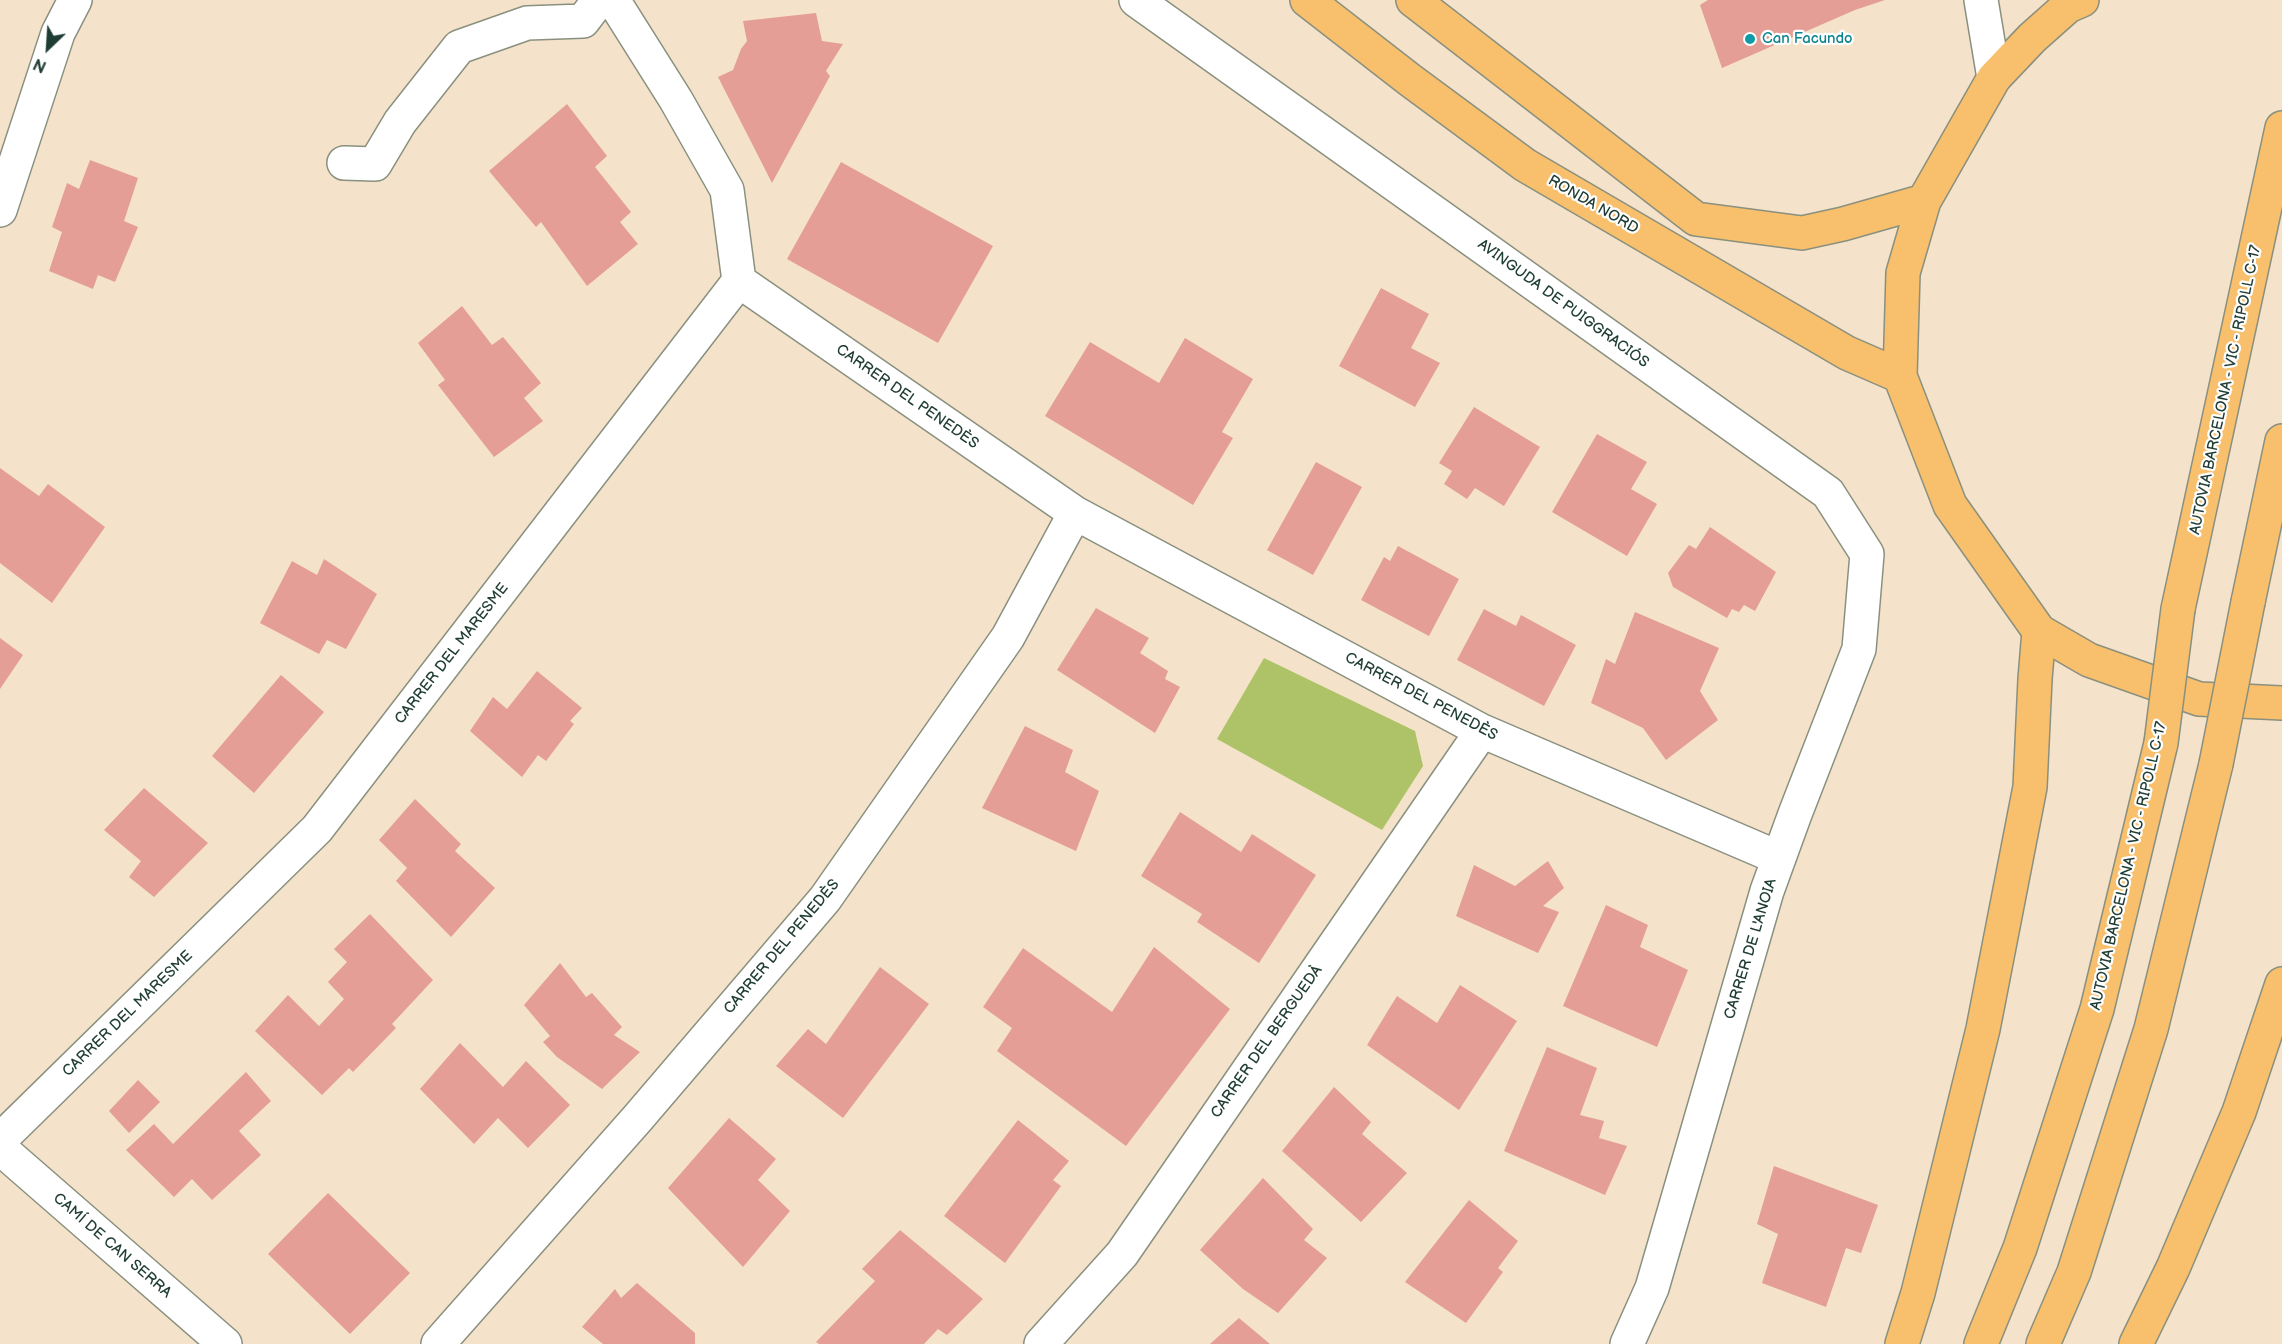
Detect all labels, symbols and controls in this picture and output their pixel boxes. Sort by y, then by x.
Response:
north arrow [18,18,78,78]
place label: Can Facundo [1762,30,1853,48]
marker: Can Facundo [1743,32,1757,46]
text: N [31,54,50,76]
street label: RONDA NORD [1545,172,1641,238]
street label: AVINGUDA DE PUIGGRACIÓS [1474,236,1652,372]
street label: AUTOVIA BARCELONA - VIC - RIPOLL C-17 [2186,244,2266,536]
street label: CARRER DEL PENEDÈS [832,341,982,453]
street label: CARRER DEL MARESME [391,580,513,728]
street label: CARRER DEL PENEDÈS [1342,649,1500,745]
street label: AUTOVIA BARCELONA - VIC - RIPOLL C-17 [2087,720,2171,1012]
street label: CARRER DEL PENEDÈS [720,876,844,1018]
street label: CARRER DE L'ANOIA [1721,876,1781,1022]
street label: CARRER DEL MARESME [59,947,197,1081]
street label: CARRER DEL BERGUEDÀ [1207,962,1327,1122]
street label: CAMÍ DE CAN SERRA [49,1190,175,1302]

